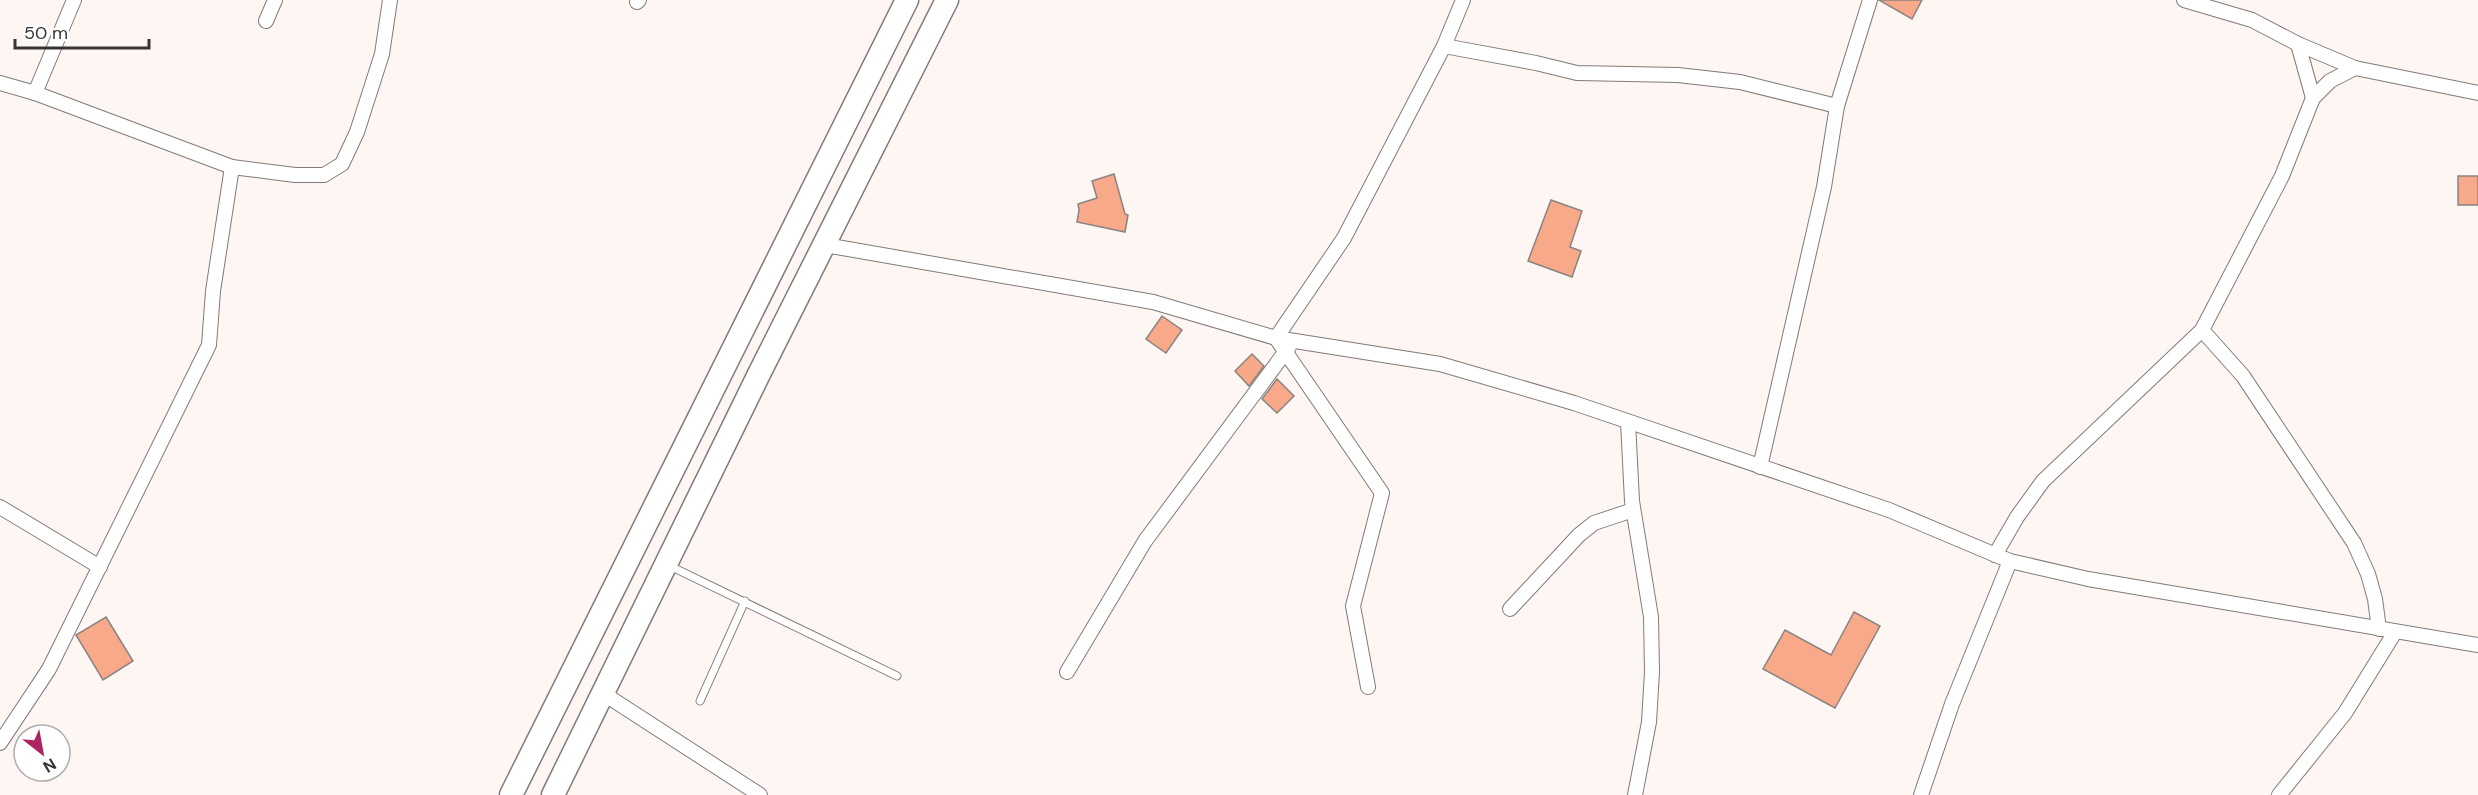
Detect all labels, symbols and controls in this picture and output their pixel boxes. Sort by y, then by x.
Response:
scale bar [15,12,148,50]
text: 50 m [24,21,68,45]
north arrow [12,723,72,783]
text: N [39,753,60,777]

